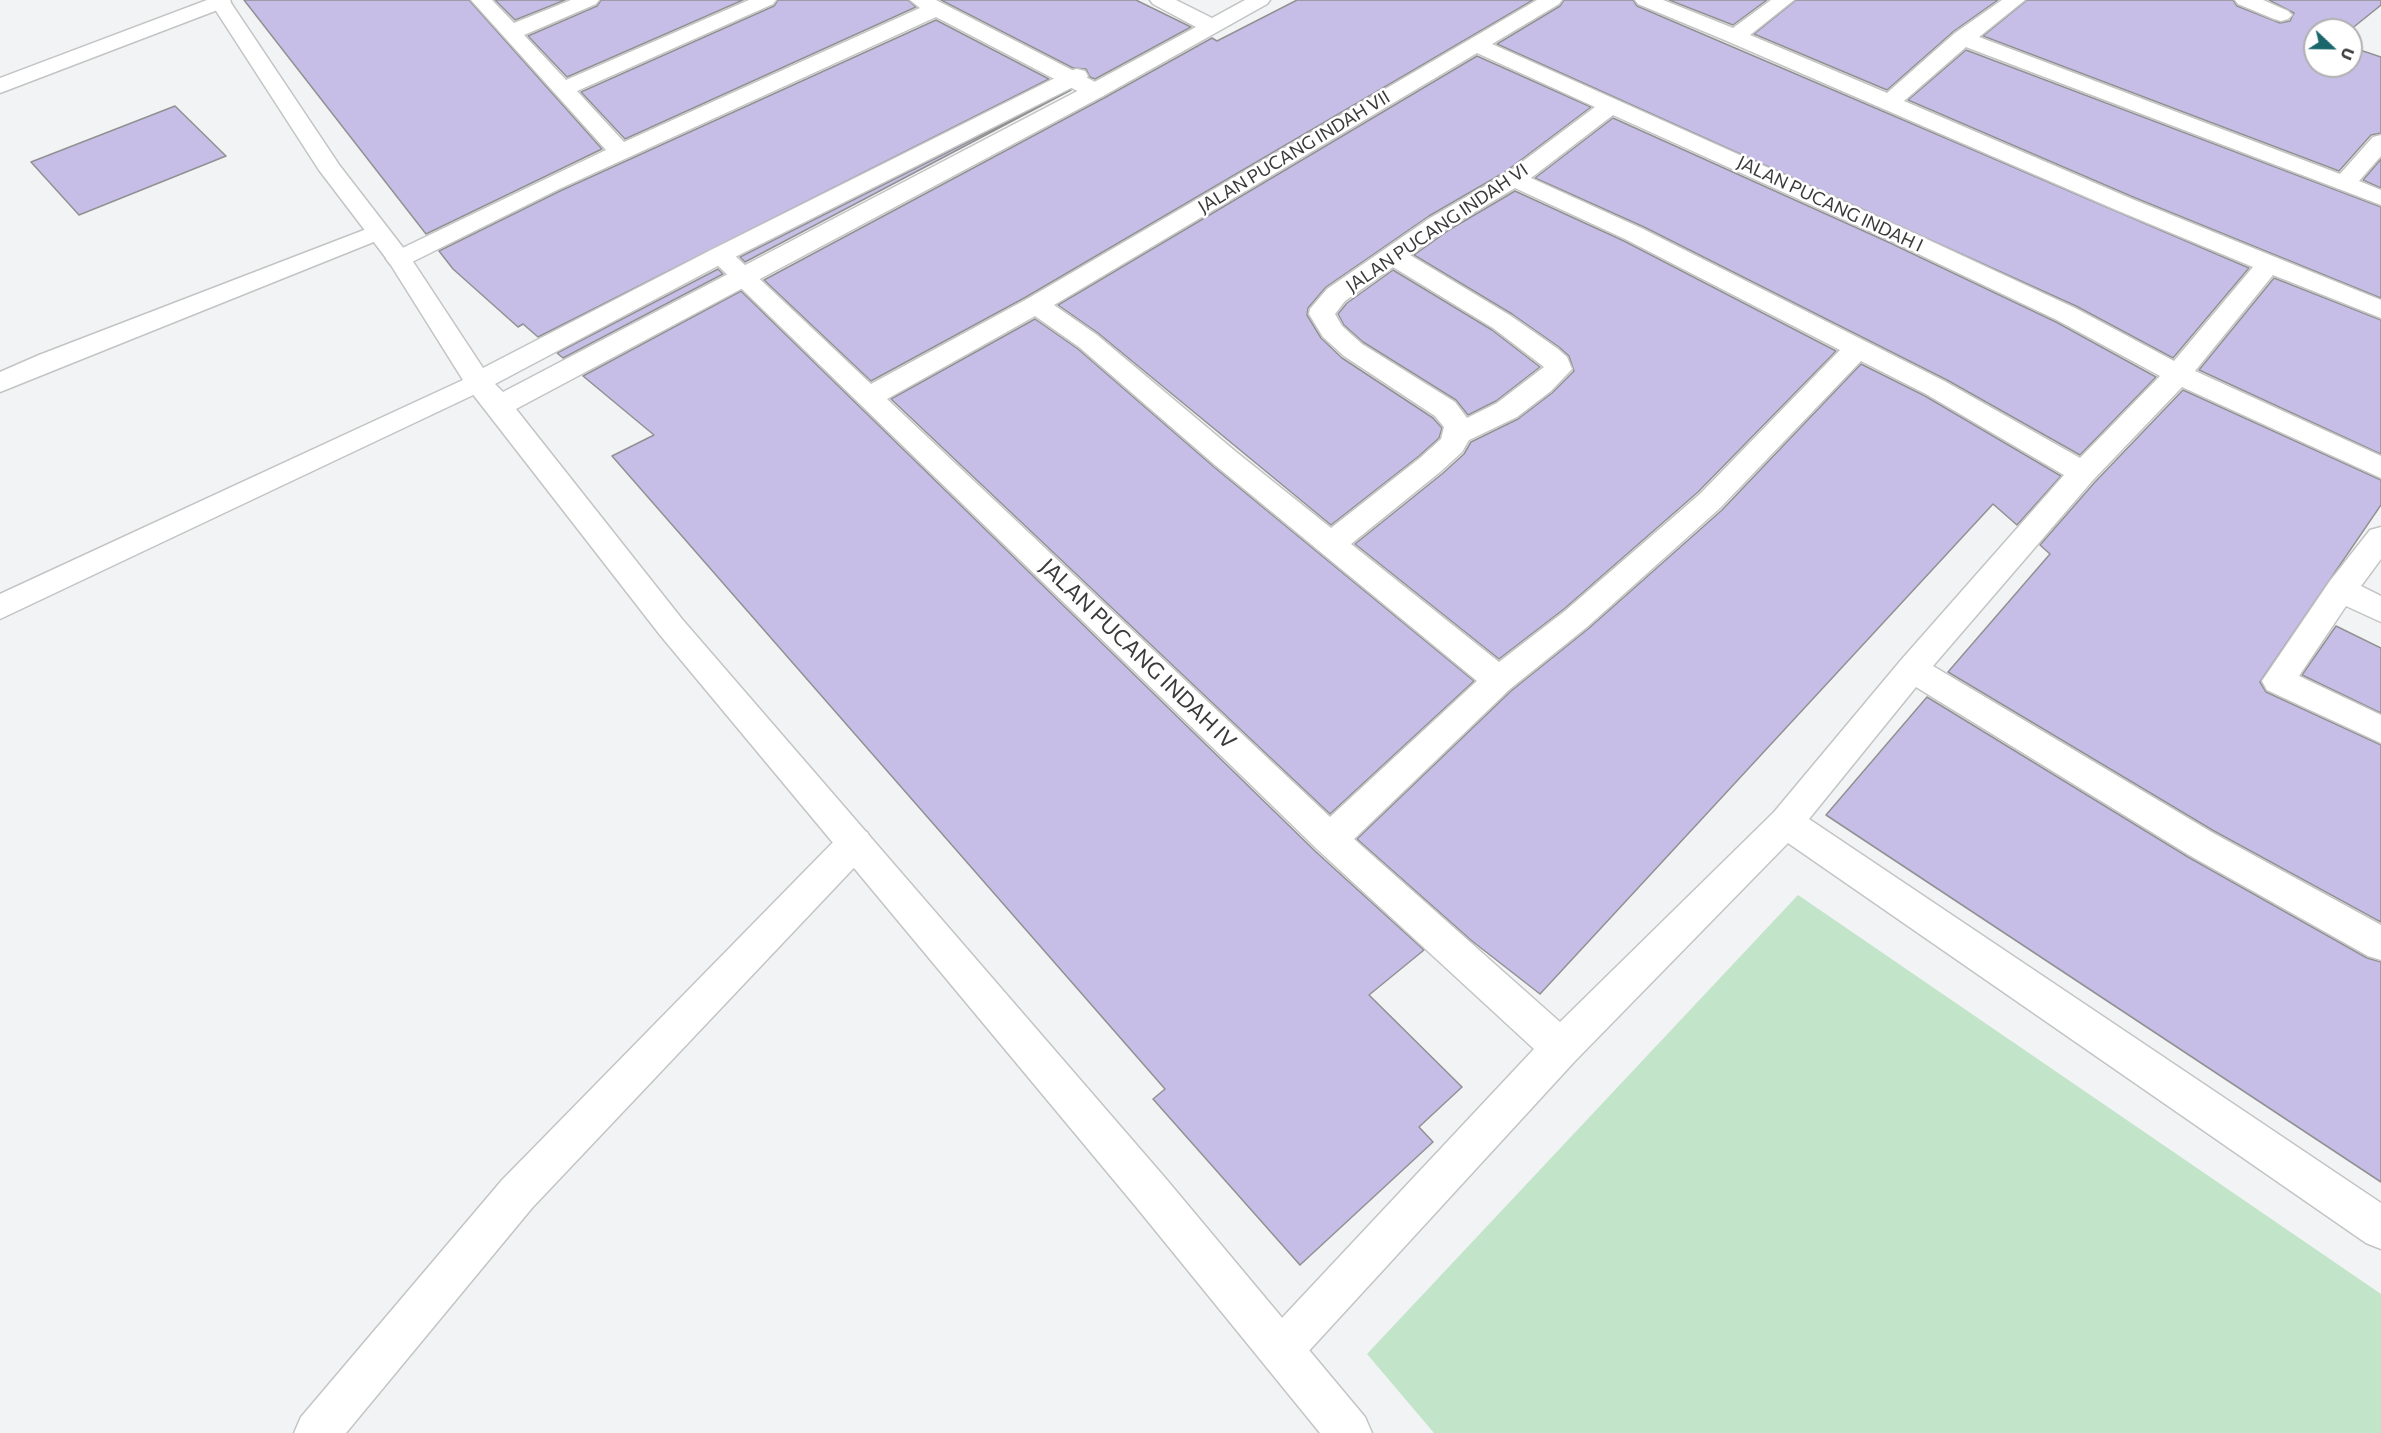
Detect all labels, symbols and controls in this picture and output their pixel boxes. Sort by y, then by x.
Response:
north arrow [2303,18,2363,78]
text: U [2337,45,2359,63]
street label: JALAN PUCANG INDAH VII [1194,86,1394,218]
street label: JALAN PUCANG INDAH I [1734,151,1926,257]
street label: JALAN PUCANG INDAH VI [1342,159,1532,297]
street label: JALAN PUCANG INDAH IV [1034,553,1242,755]

